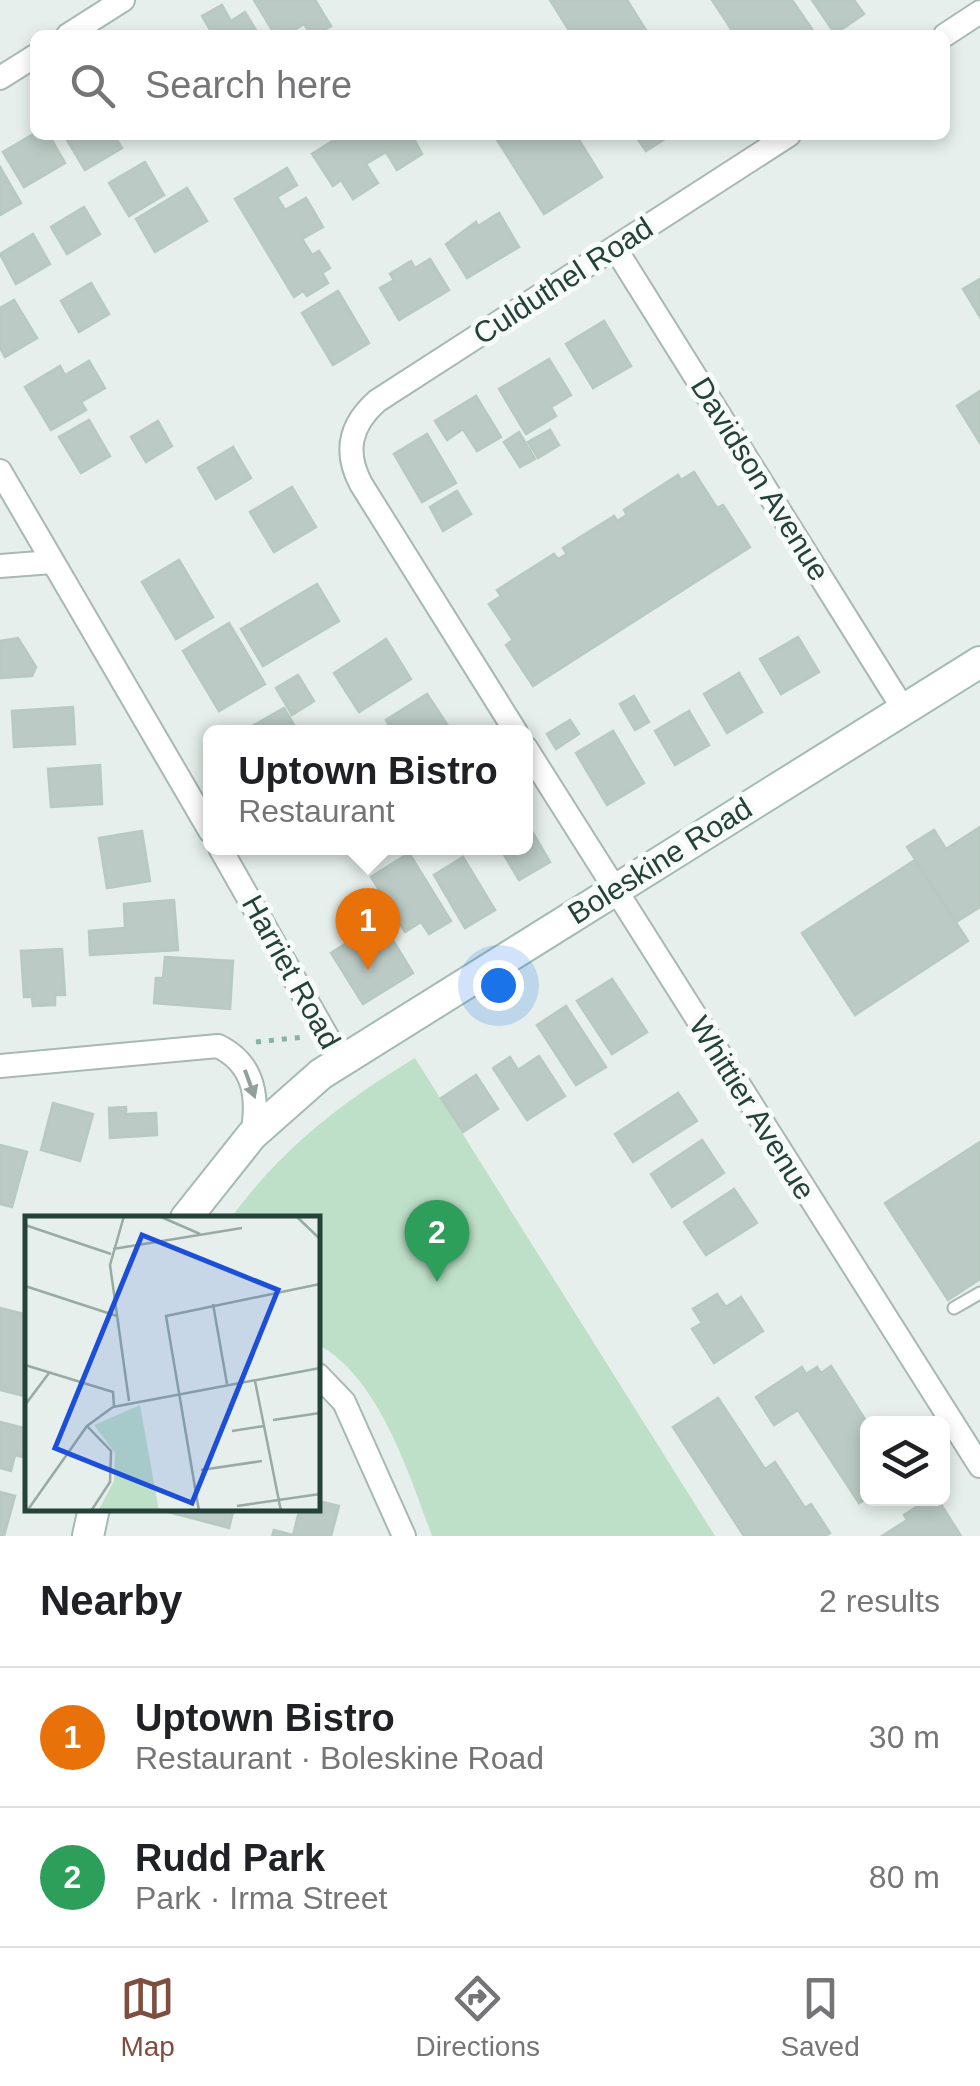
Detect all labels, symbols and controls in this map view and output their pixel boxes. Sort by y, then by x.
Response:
search box [30,30,950,140]
icon: search [65,58,120,113]
text: Search here [145,64,352,106]
street label: Culduthel Road [467,210,658,351]
street label: Davidson Avenue [685,371,836,586]
popup [203,725,533,855]
text: Uptown Bistro [238,750,498,792]
street label: Boleskine Road [562,791,758,930]
text: Restaurant [238,793,395,829]
pin: 1 [336,888,400,970]
street label: Harriet Road [236,889,347,1054]
your location [473,960,524,1011]
street label: Whittier Avenue [683,1010,822,1205]
one-way arrow [243,1069,258,1099]
pin: 2 [404,1200,470,1282]
inset map [25,1216,320,1511]
map controls [860,1416,950,1506]
button: layers [860,1416,950,1506]
text: Nearby [40,1577,182,1624]
text: 2 results [819,1583,940,1619]
text: Uptown Bistro [135,1697,395,1739]
text: 1 [64,1719,81,1755]
text: 30 m [869,1719,940,1755]
text: Restaurant · Boleskine Road [135,1740,544,1776]
text: Rudd Park [135,1837,325,1879]
text: 2 [64,1859,81,1895]
text: 80 m [869,1859,940,1895]
text: Park · Irma Street [135,1880,388,1916]
tab: Map [120,1971,175,2063]
tab: Directions [416,1971,540,2063]
tab: Saved [780,1971,860,2063]

